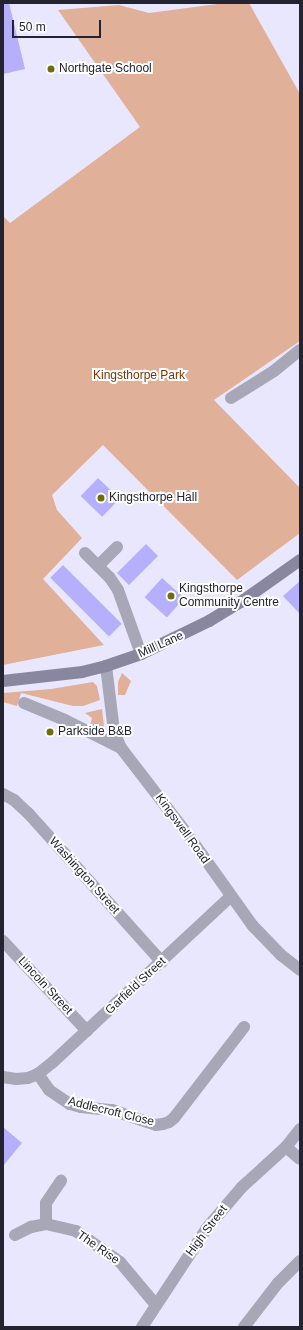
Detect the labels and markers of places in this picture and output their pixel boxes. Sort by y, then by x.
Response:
place label: Northgate School [59,62,152,76]
marker: Northgate School [46,64,56,74]
place label: Kingsthorpe Hall [109,491,197,505]
marker: Kingsthorpe Hall [96,493,106,503]
place label: Kingsthorpe Community Centre [179,582,279,610]
marker: Kingsthorpe Community Centre [166,591,176,601]
place label: Parkside B&B [58,725,132,739]
marker: Parkside B&B [45,727,55,737]

